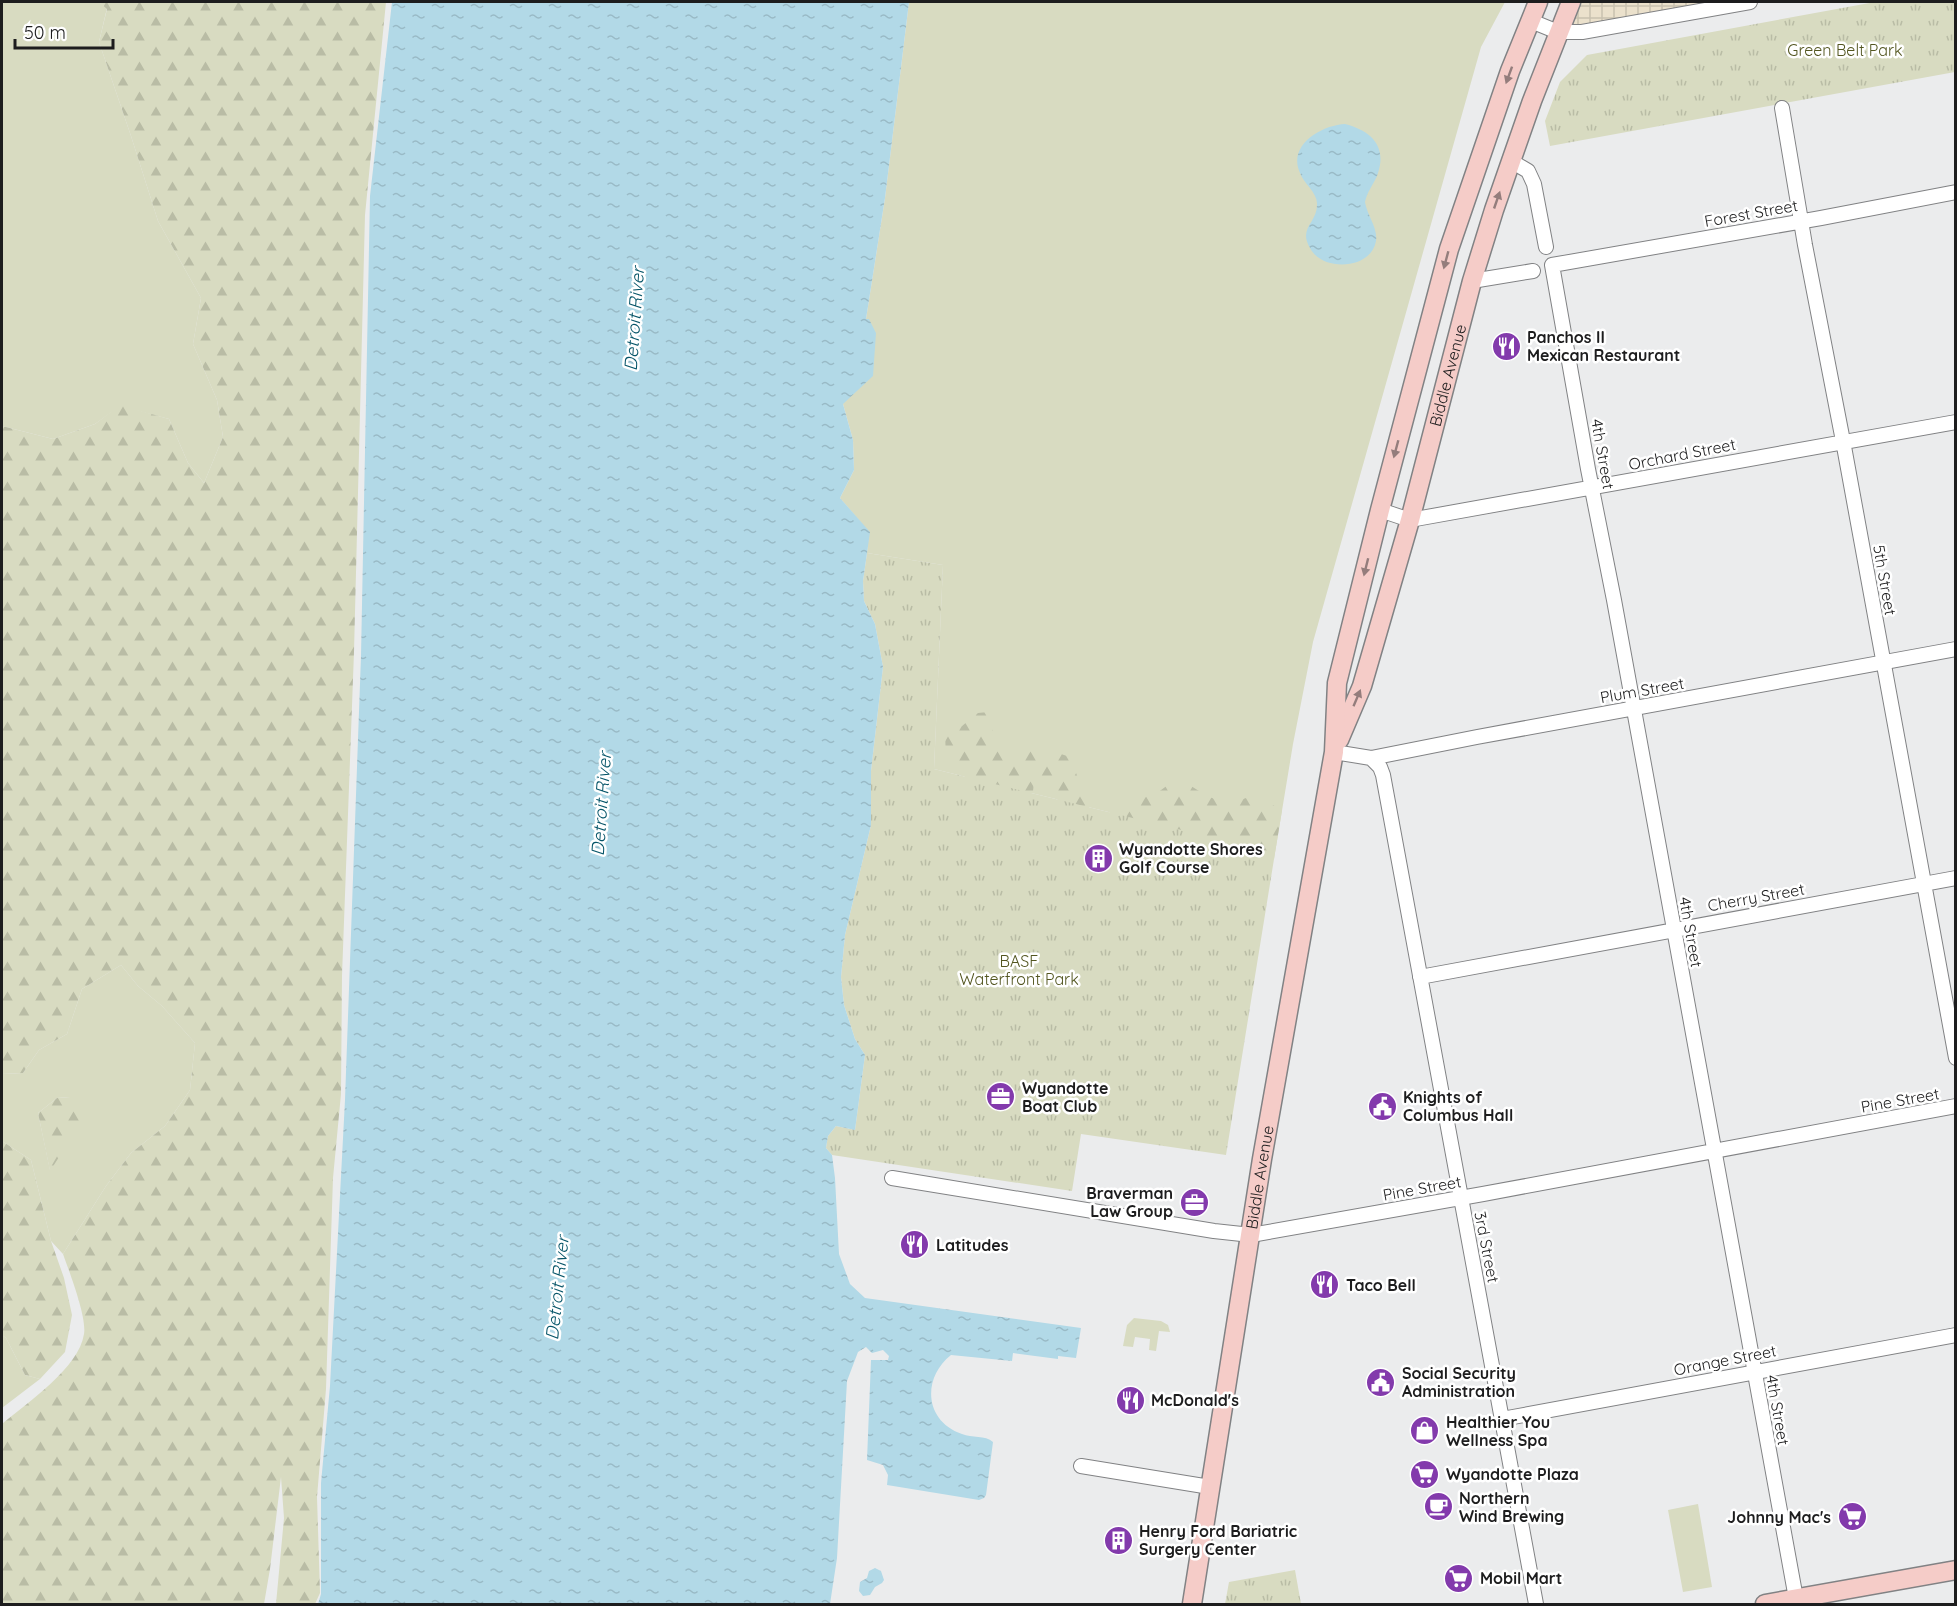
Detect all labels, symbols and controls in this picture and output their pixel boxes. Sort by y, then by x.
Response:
scale bar [15,12,112,50]
text: 50 m [24,21,66,44]
park label: Green Belt Park [1787,40,1903,60]
one-way arrow [1504,67,1514,85]
one-way arrow [1493,191,1503,209]
street label: Forest Street [1703,195,1799,231]
one-way arrow [1440,251,1450,269]
water label: Detroit River [619,264,649,372]
street label: Biddle Avenue [1425,322,1470,429]
place label: Panchos II Mexican Restaurant [1527,327,1680,365]
restaurant icon: Panchos II Mexican Restaurant [1490,330,1522,362]
street label: 4th Street [1587,417,1619,491]
street label: Orchard Street [1627,434,1737,474]
one-way arrow [1391,439,1401,458]
street label: 5th Street [1869,543,1901,617]
one-way arrow [1361,558,1371,576]
street label: Plum Street [1598,673,1686,707]
one-way arrow [1352,688,1362,706]
water label: Detroit River [586,749,616,857]
place label: Wyandotte Shores Golf Course [1119,839,1263,877]
building icon: Wyandotte Shores Golf Course [1082,842,1114,874]
street label: Cherry Street [1706,879,1806,915]
street label: 4th Street [1675,895,1707,969]
park label: BASF Waterfront Park [959,951,1079,989]
place label: Wyandotte Boat Club [1022,1078,1109,1116]
office icon: Wyandotte Boat Club [985,1081,1017,1113]
street label: Pine Street [1859,1083,1941,1117]
place label: Knights of Columbus Hall [1403,1087,1513,1125]
public building icon: Knights of Columbus Hall [1366,1090,1398,1122]
street label: Biddle Avenue [1241,1124,1278,1231]
street label: Pine Street [1381,1171,1463,1205]
place label: Braverman Law Group [1086,1183,1173,1221]
office icon: Braverman Law Group [1178,1186,1210,1218]
street label: 3rd Street [1470,1210,1504,1284]
restaurant icon: Latitudes [899,1229,931,1261]
water label: Detroit River [540,1233,574,1341]
place label: Latitudes [936,1235,1009,1255]
restaurant icon: Taco Bell [1309,1269,1341,1301]
place label: Taco Bell [1346,1275,1416,1295]
street label: Orange Street [1672,1340,1778,1380]
place label: Social Security Administration [1402,1363,1516,1401]
public building icon: Social Security Administration [1365,1366,1397,1398]
street label: 4th Street [1762,1373,1794,1447]
restaurant icon: McDonald's [1114,1384,1146,1416]
place label: McDonald's [1151,1390,1239,1410]
place label: Healthier You Wellness Spa [1446,1412,1550,1450]
shop icon: Healthier You Wellness Spa [1409,1415,1441,1447]
supermarket icon: Wyandotte Plaza [1409,1458,1441,1490]
place label: Wyandotte Plaza [1446,1464,1579,1484]
place label: Northern Wind Brewing [1459,1488,1564,1526]
cafe icon: Northern Wind Brewing [1422,1491,1454,1523]
supermarket icon: Johnny Mac's [1836,1501,1868,1533]
place label: Johnny Mac's [1727,1507,1831,1527]
place label: Henry Ford Bariatric Surgery Center [1139,1521,1297,1559]
building icon: Henry Ford Bariatric Surgery Center [1102,1524,1134,1556]
supermarket icon: Mobil Mart [1443,1562,1475,1594]
place label: Mobil Mart [1480,1568,1562,1588]

